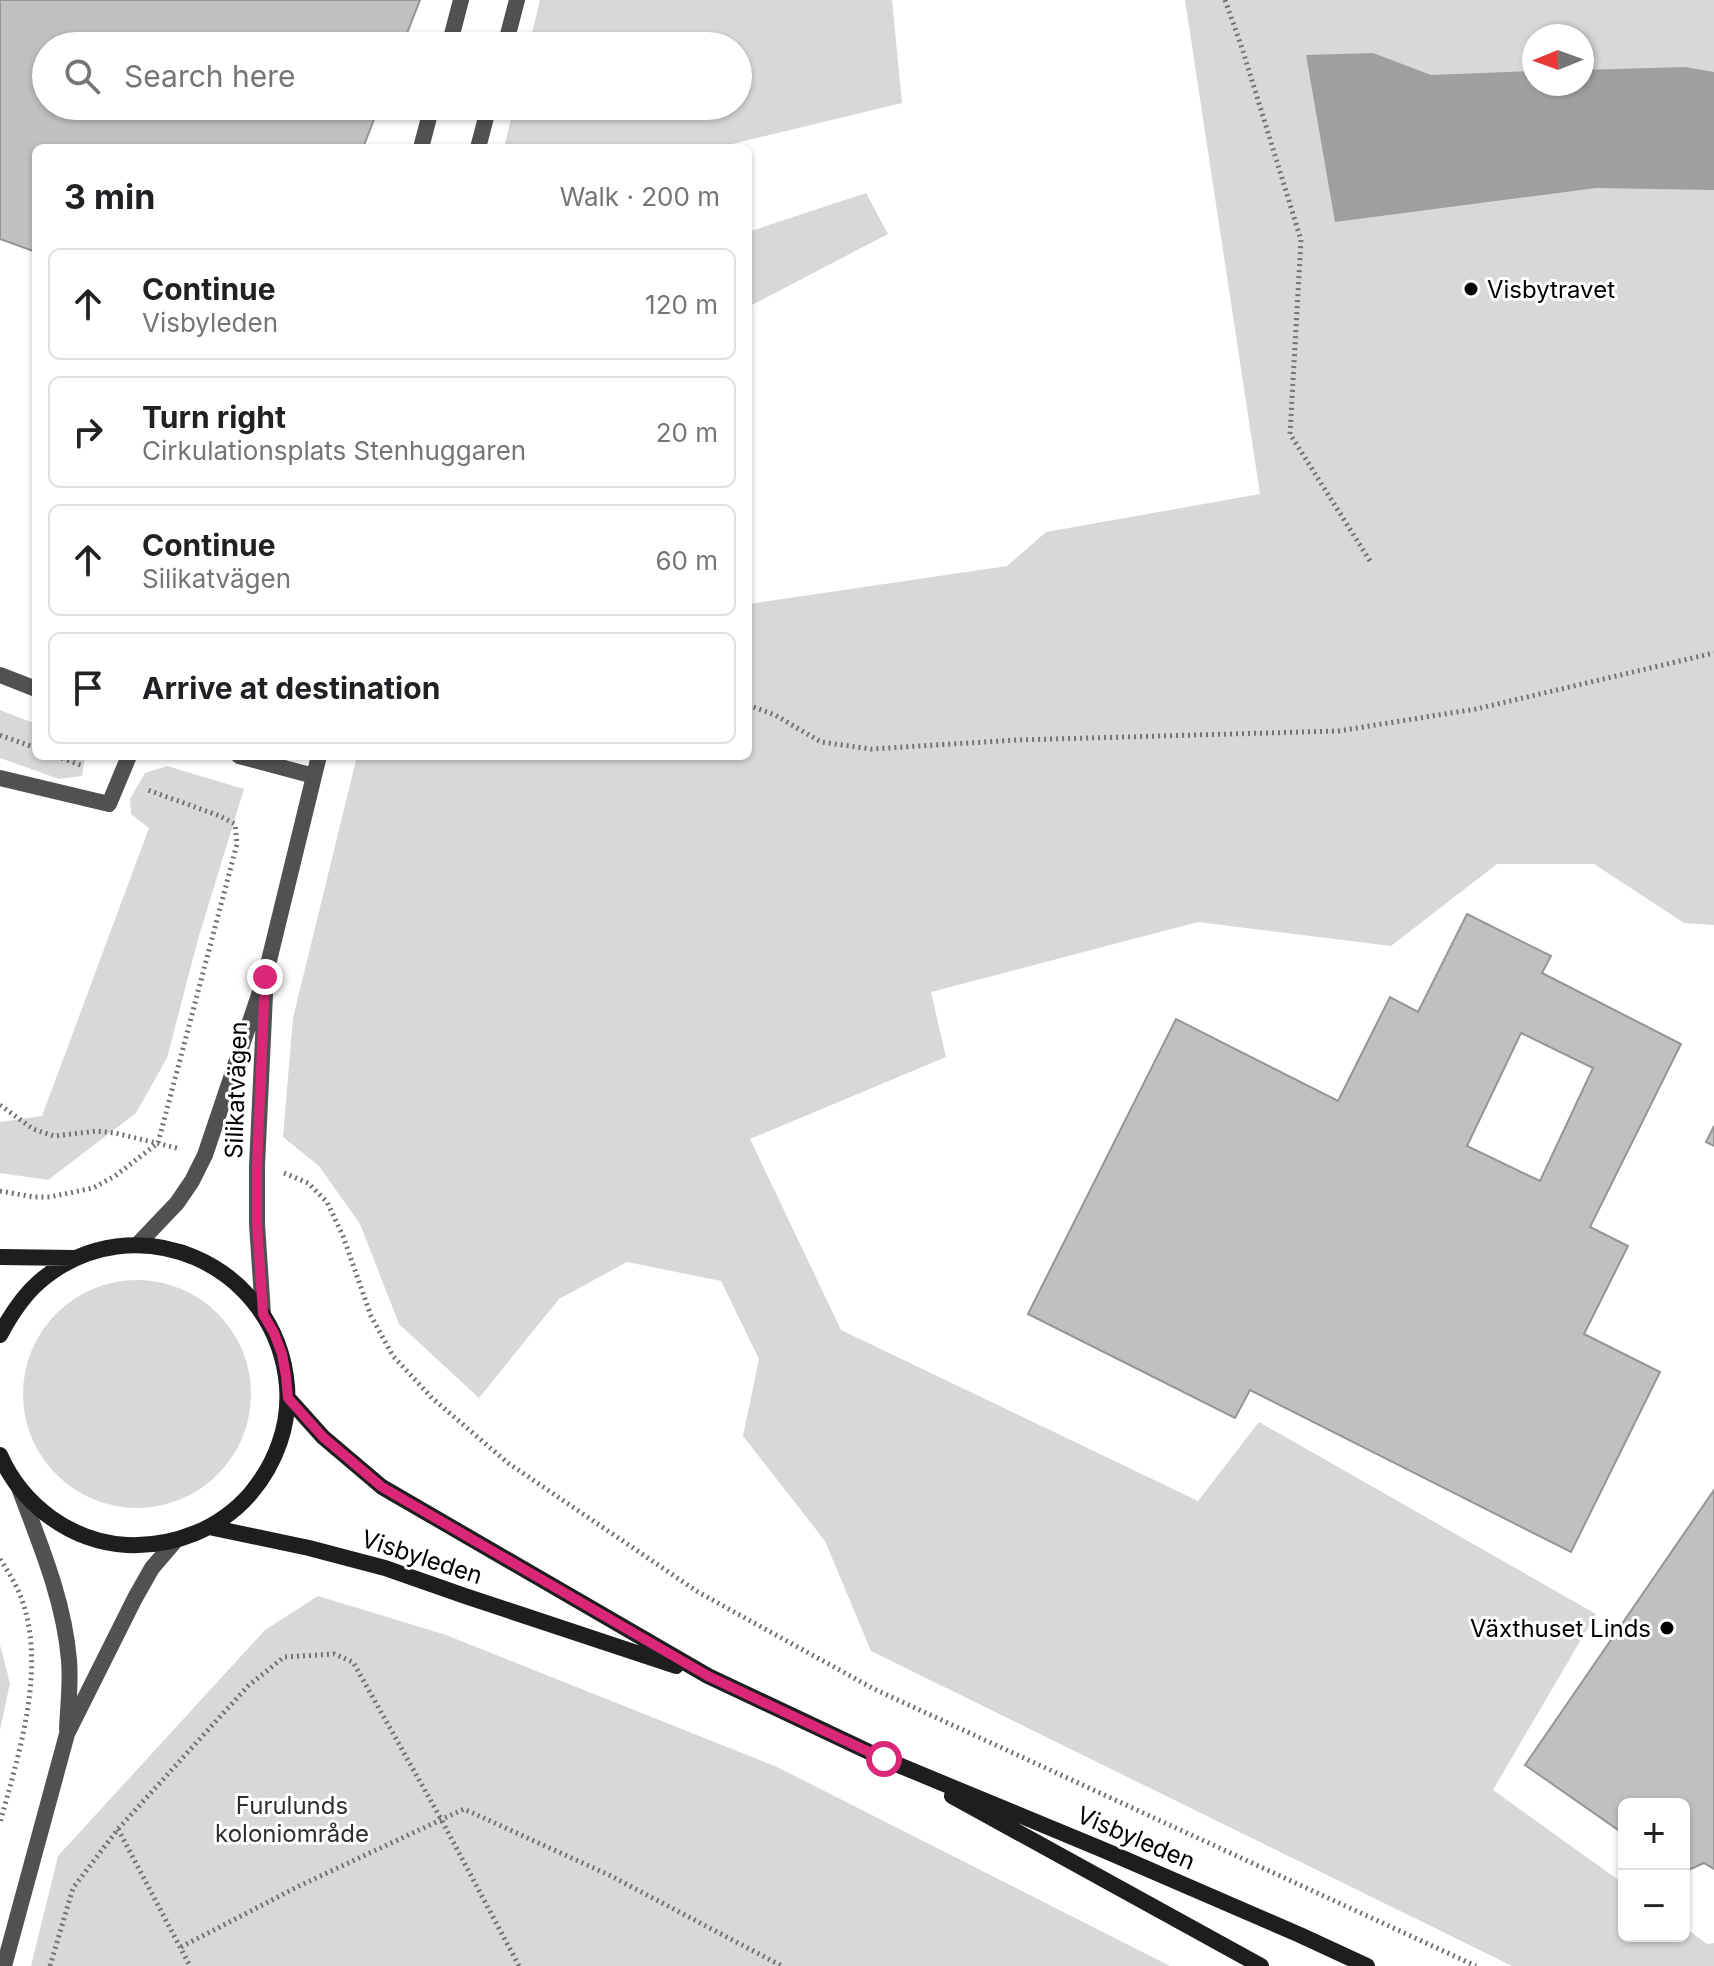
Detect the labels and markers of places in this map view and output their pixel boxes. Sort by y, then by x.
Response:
place label: Visbytravet [1487,275,1615,304]
marker: Visbytravet [1462,280,1480,298]
place label: Växthuset Linds [1470,1614,1651,1643]
marker: Växthuset Linds [1658,1619,1676,1637]

